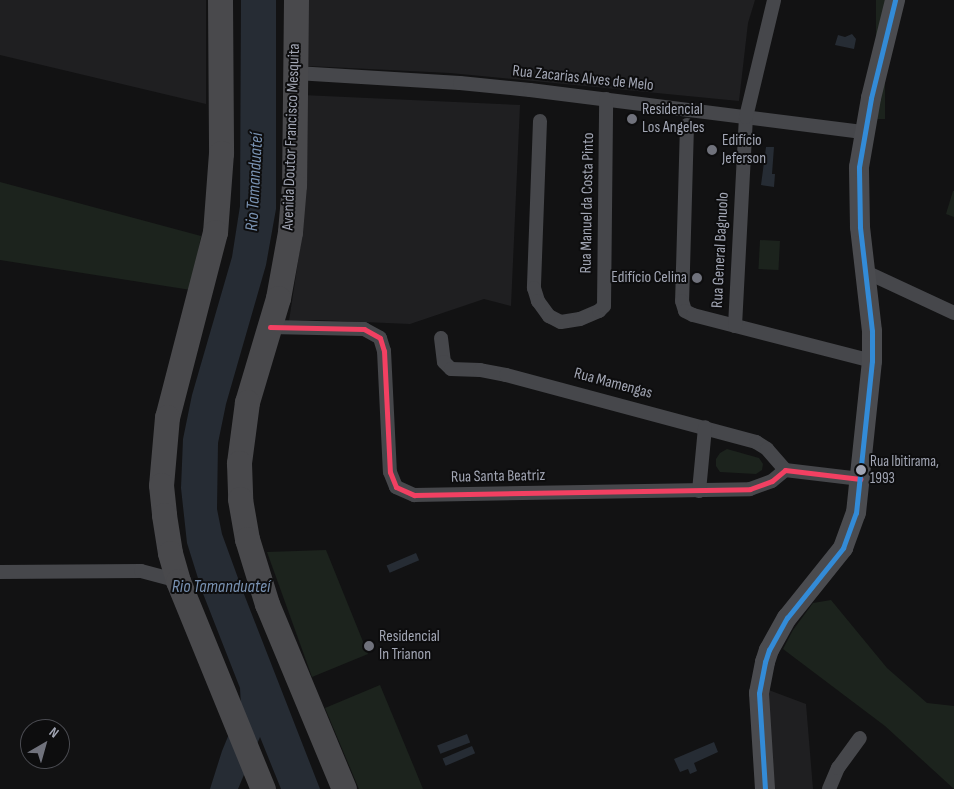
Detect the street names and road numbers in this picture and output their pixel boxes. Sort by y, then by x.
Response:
street label: Avenida Doutor Francisco Mesquita [279,43,305,231]
street label: Rua Zacarias Alves de Melo [511,62,655,96]
street label: Rua Manuel da Costa Pinto [577,132,599,274]
street label: Rua General Bagnuolo [708,192,734,308]
street label: Rua Mamengas [572,364,654,404]
street label: Rua Santa Beatriz [451,467,545,487]

